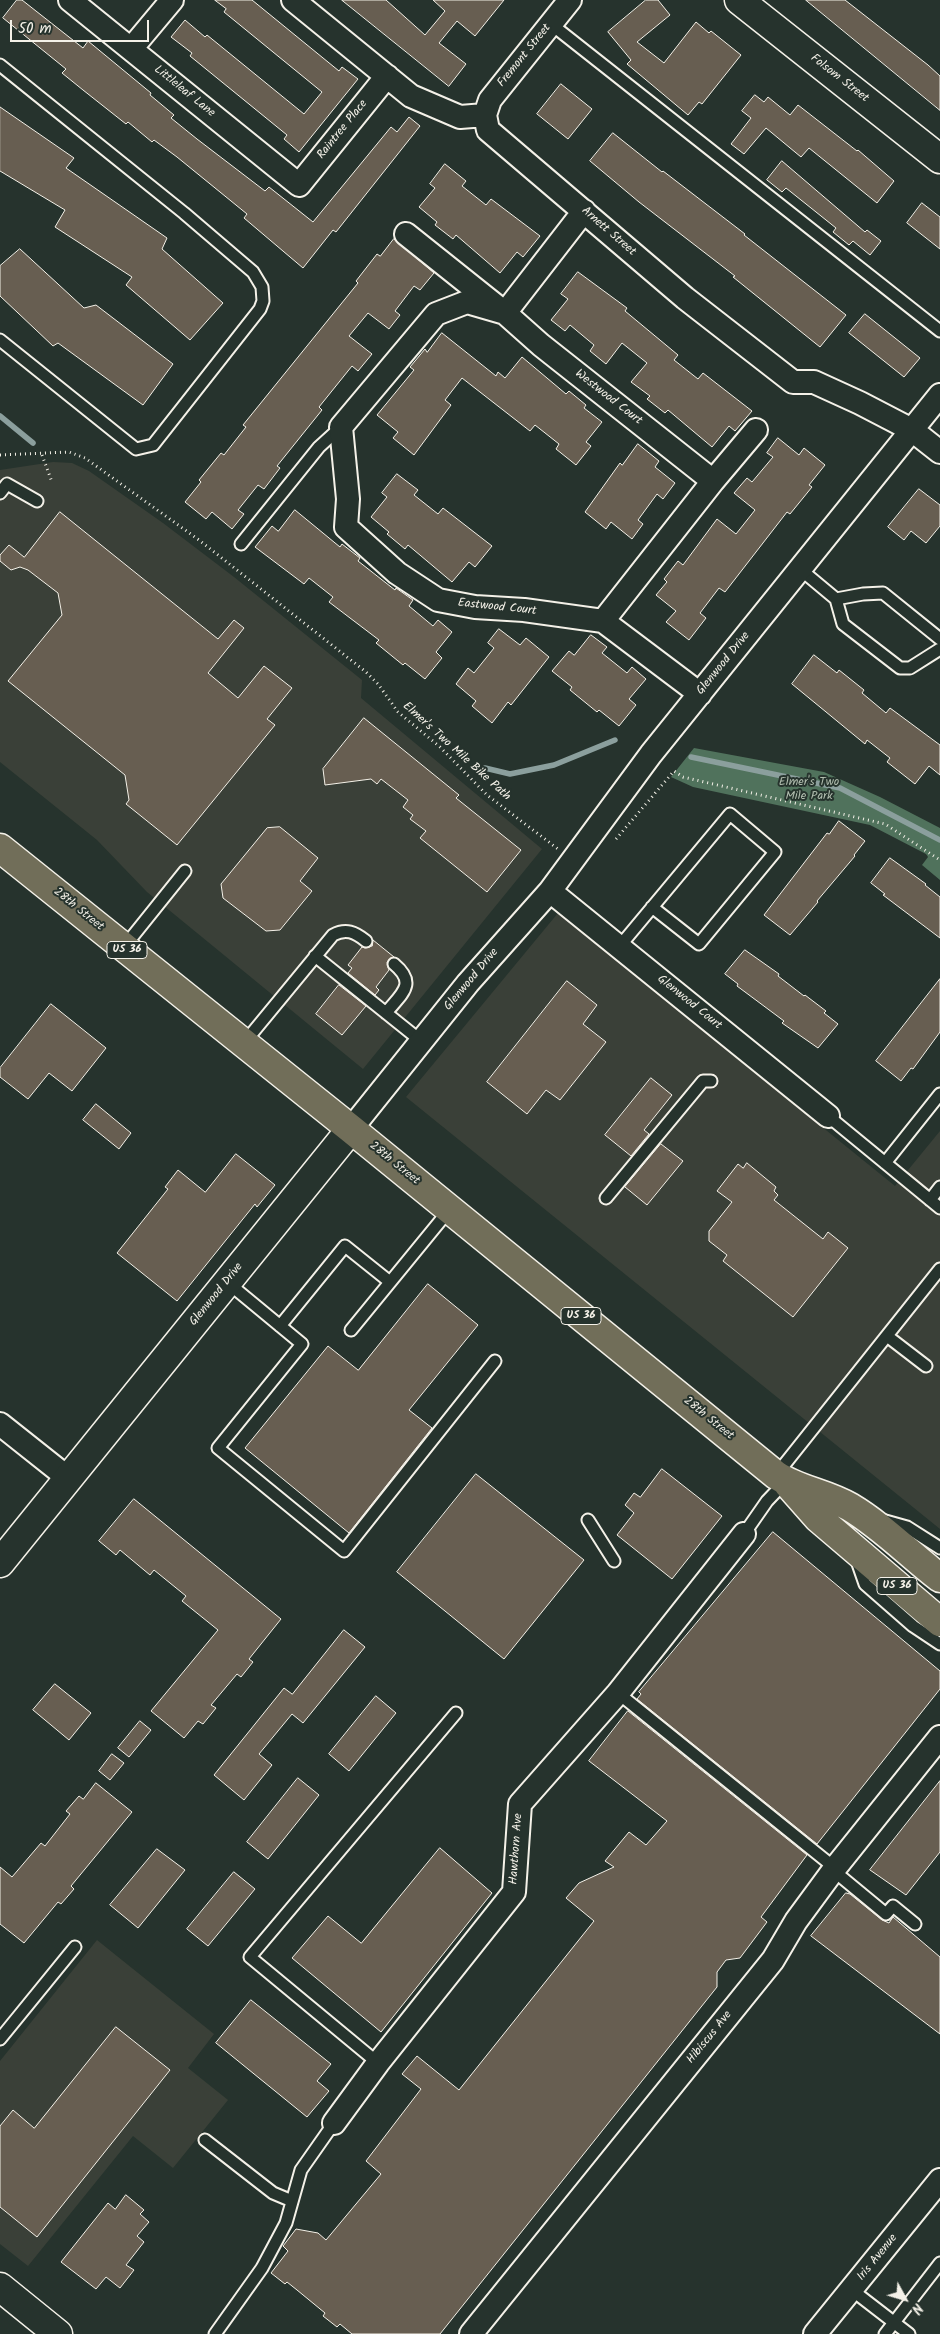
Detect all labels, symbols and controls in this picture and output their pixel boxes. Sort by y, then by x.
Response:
scale bar [12,10,151,42]
text: 50 m [18,17,52,41]
street label: Fremont Street [495,22,555,90]
street label: Folsom Street [807,52,871,106]
street label: Littleleaf Lane [151,63,217,121]
street label: Raintree Place [315,98,371,162]
street label: Arnett Street [578,204,638,260]
street label: Westwood Court [572,367,644,429]
street label: Eastwood Court [457,597,537,619]
street label: Glenwood Drive [694,630,754,698]
street label: Elmer's Two Mile Bike Path [399,700,513,804]
park label: Elmer's Two Mile Park [779,776,839,804]
street label: 28th Street [50,885,106,935]
road number: US 36 [107,942,147,958]
street label: Glenwood Drive [442,946,502,1014]
street label: Glenwood Court [654,973,724,1033]
street label: 28th Street [366,1139,422,1189]
street label: Glenwood Drive [187,1261,247,1329]
road number: US 36 [561,1308,601,1324]
street label: 28th Street [680,1394,736,1444]
road number: US 36 [877,1578,917,1594]
street label: Hawthorn Ave [507,1813,527,1885]
street label: Hibiscus Ave [684,2009,736,2067]
street label: Iris Avenue [855,2232,901,2284]
north arrow [880,2274,930,2324]
text: N [905,2298,928,2319]

